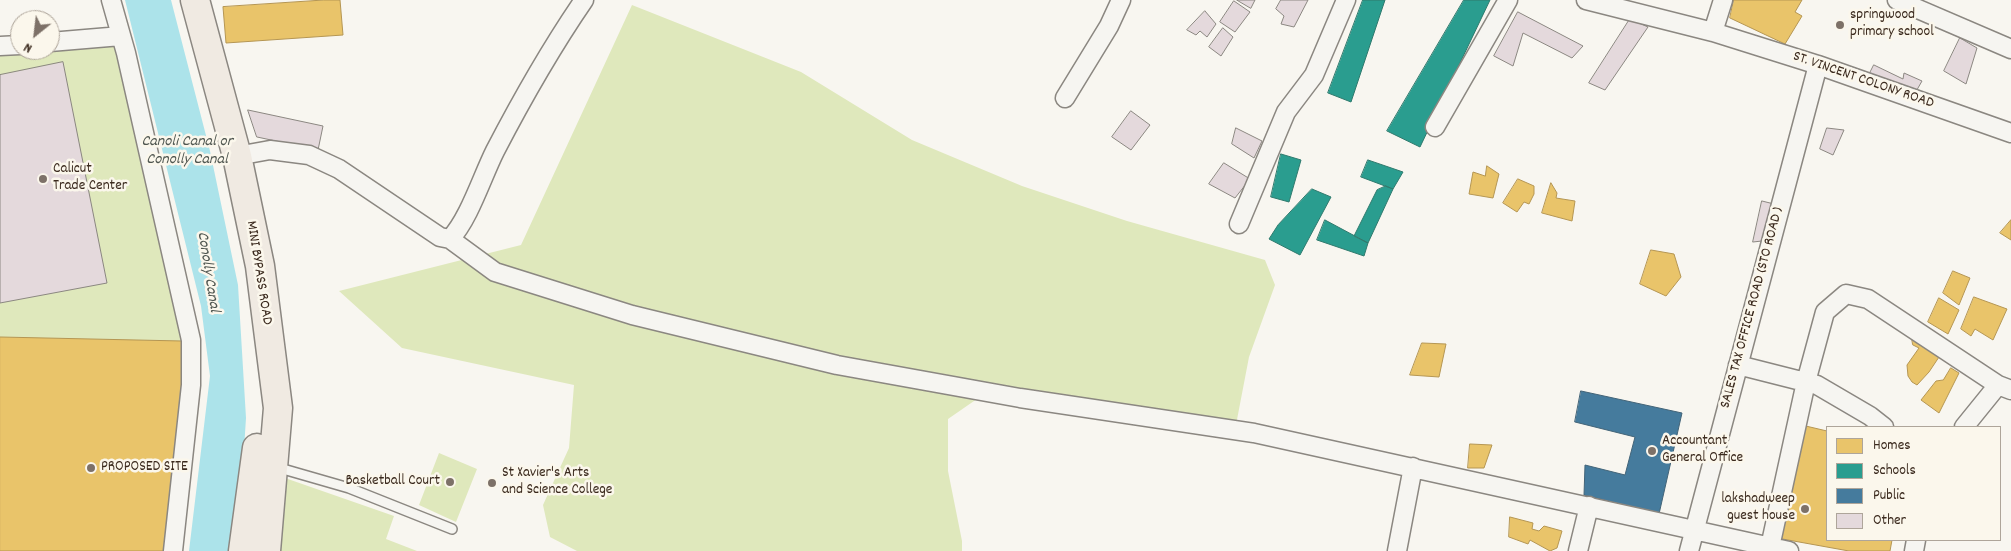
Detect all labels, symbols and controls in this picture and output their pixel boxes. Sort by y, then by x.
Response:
place label: springwood primary school [1850,7,1934,42]
north arrow [10,10,60,60]
marker: springwood primary school [1834,19,1846,31]
text: N [20,37,36,58]
street label: ST. VINCENT COLONY ROAD [1790,48,1936,114]
water label: Canoli Canal or Conolly Canal [141,133,233,171]
place label: Calicut Trade Center [53,161,127,196]
marker: Calicut Trade Center [37,173,49,185]
street label: SALES TAX OFFICE ROAD (STO ROAD ) [1717,205,1789,411]
street label: MINI BYPASS ROAD [241,220,275,326]
water label: Conolly Canal [191,230,223,314]
legend [1826,426,2001,541]
place label: Accountant General Office [1662,433,1743,468]
text: Homes [1873,435,1911,457]
marker: Accountant General Office [1646,445,1658,457]
place label: PROPOSED SITE [101,459,188,477]
text: Schools [1873,460,1916,482]
marker: PROPOSED SITE [85,462,97,474]
place label: St Xavier's Arts and Science College [502,465,612,500]
place label: Basketball Court [346,473,440,491]
marker: Basketball Court [444,476,456,488]
marker: St Xavier's Arts and Science College [486,477,498,489]
text: Public [1873,485,1905,507]
place label: lakshadweep guest house [1721,491,1795,526]
marker: lakshadweep guest house [1799,503,1811,515]
text: Other [1873,510,1906,532]

